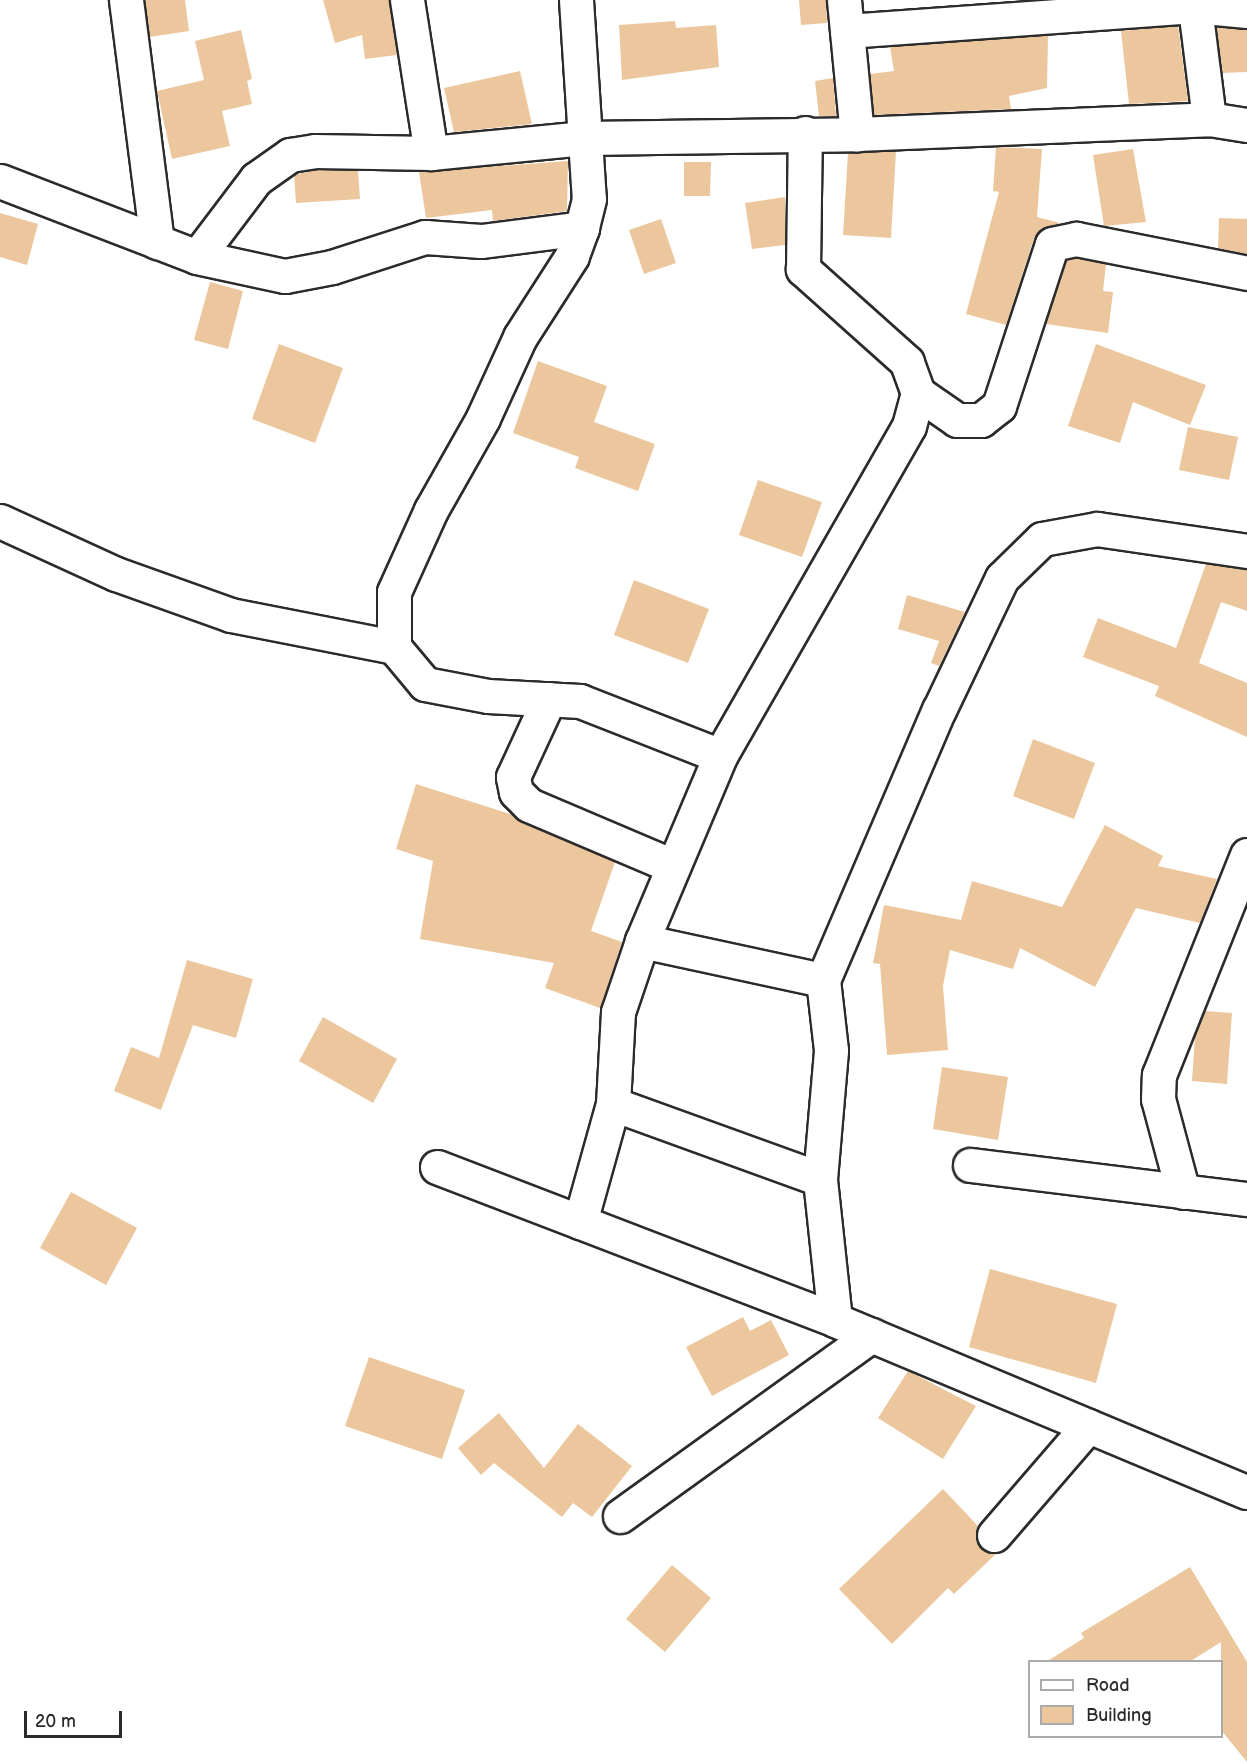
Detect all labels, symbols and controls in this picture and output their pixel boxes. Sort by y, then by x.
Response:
legend [1028,1660,1223,1738]
text: Road [1086,1675,1130,1696]
scale bar [27,1699,124,1737]
text: Building [1086,1705,1152,1726]
text: 20 m [35,1711,76,1732]

